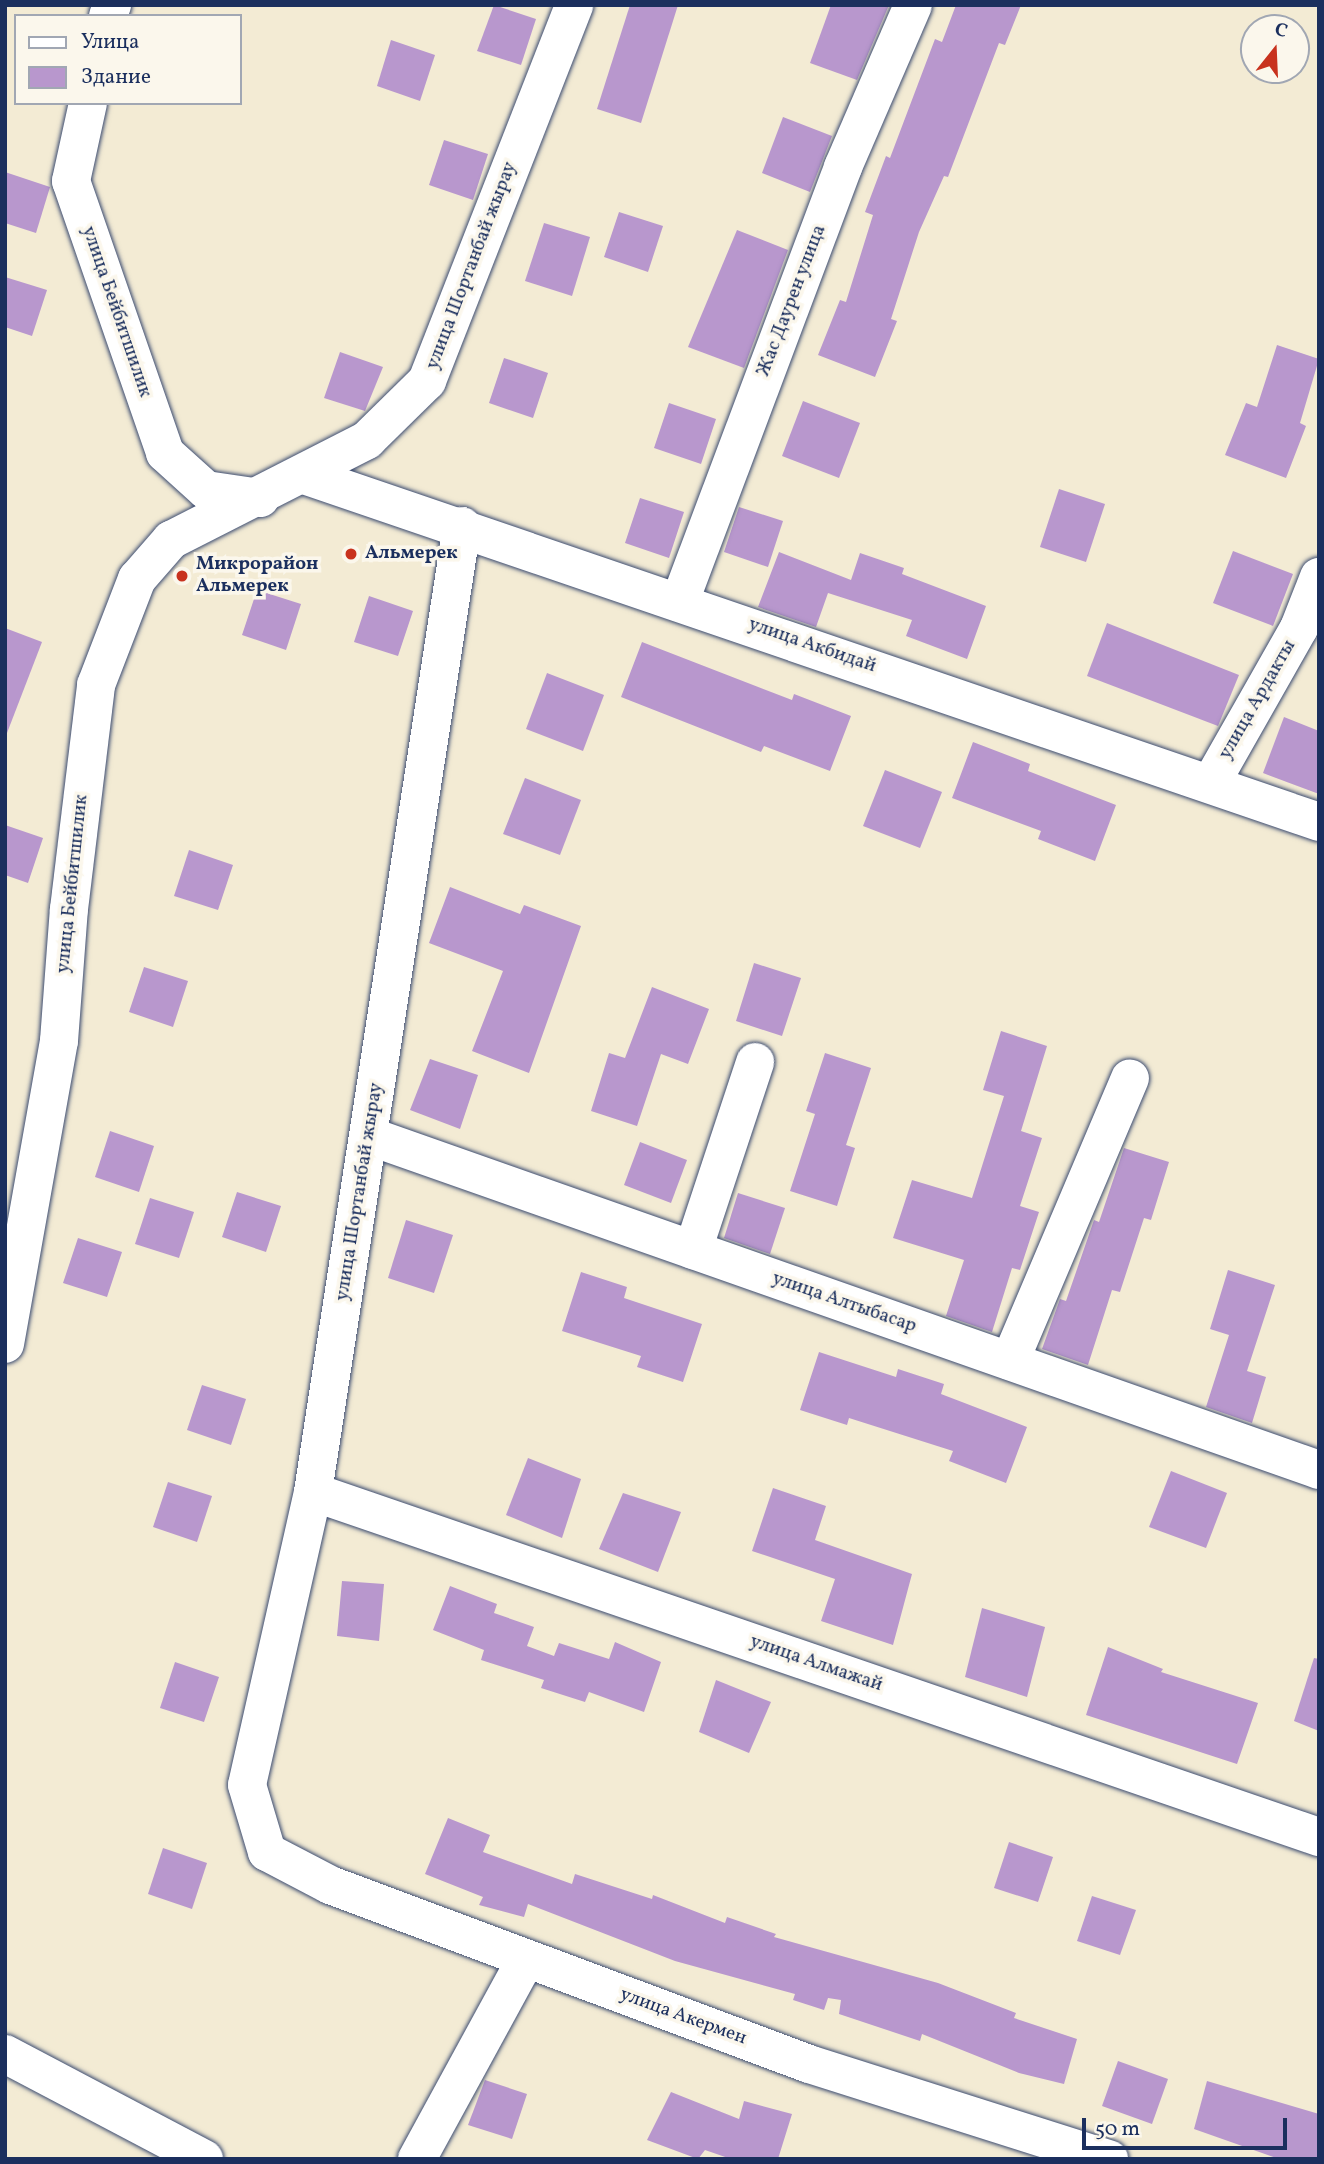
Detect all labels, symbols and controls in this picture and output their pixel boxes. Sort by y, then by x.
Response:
legend [14,14,242,105]
north arrow [1240,14,1310,84]
text: С [1271,17,1291,45]
text: Улица [81,28,139,57]
text: Здание [81,63,151,92]
street label: улица Шортанбай жырау [422,159,522,373]
street label: Жас Даурен улица [753,222,831,380]
street label: улица Бейбитшилик [76,223,156,401]
place label: Альмерек [365,543,458,565]
marker: Альмерек [343,546,359,562]
place label: Микрорайон Альмерек [196,554,318,598]
marker: Микрорайон Альмерек [174,568,190,584]
street label: улица Акбидай [745,613,879,679]
street label: улица Ардакты [1215,636,1301,764]
street label: улица Бейбитшилик [52,794,94,974]
street label: улица Шортанбай жырау [331,1081,389,1303]
street label: улица Алтыбасар [769,1268,919,1338]
street label: улица Алмажай [747,1631,885,1697]
street label: улица Акермен [617,1984,749,2050]
scale bar [1086,2104,1291,2148]
text: 50 m [1095,2115,1140,2144]

